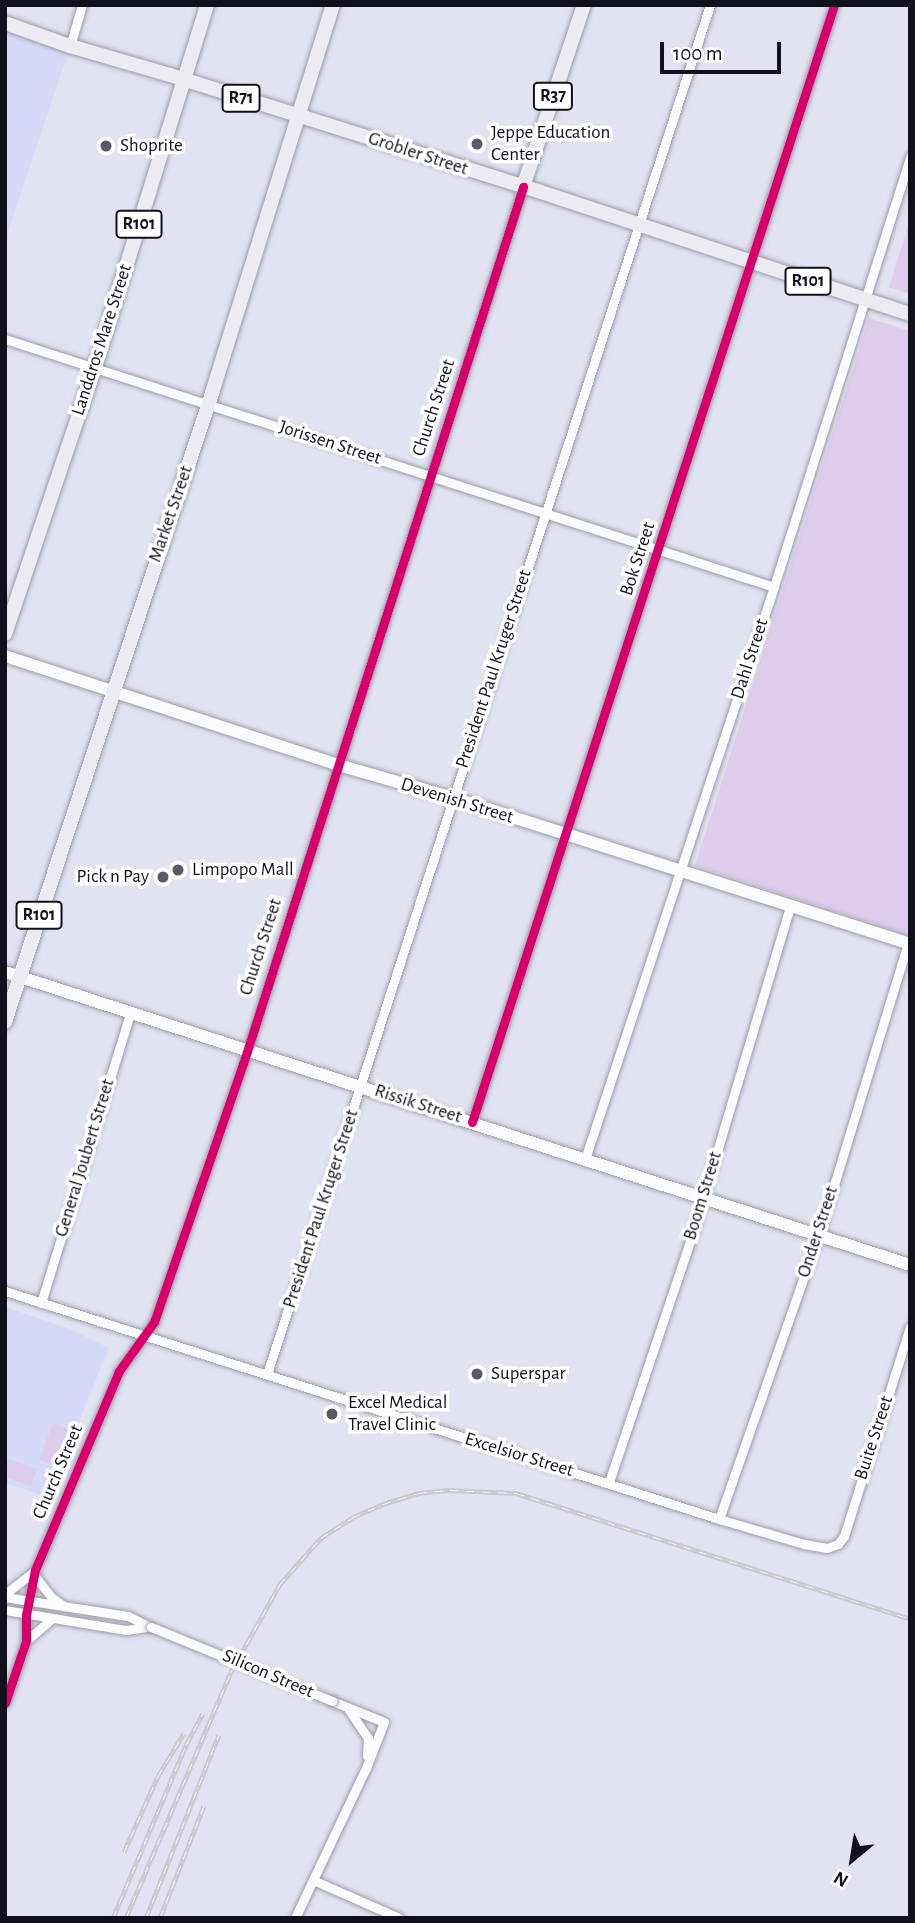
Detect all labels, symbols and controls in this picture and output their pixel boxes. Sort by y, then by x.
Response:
scale bar [663,28,784,72]
text: 100 m [673,43,723,64]
road number: R37 [532,82,574,110]
road number: R71 [220,84,262,113]
place label: Jeppe Education Center [491,122,610,166]
street label: Grobler Street [365,127,471,181]
place label: Shoprite [120,135,183,157]
marker: Jeppe Education Center [469,136,485,152]
marker: Shoprite [98,138,114,154]
road number: R101 [114,210,164,238]
street label: Landdros Mare Street [67,261,137,419]
road number: R101 [784,267,832,296]
street label: Church Street [408,357,460,459]
street label: Jorissen Street [276,416,384,470]
street label: Market Street [144,463,198,565]
street label: Bok Street [615,519,661,599]
street label: President Paul Kruger Street [451,567,537,771]
street label: Dahl Street [726,616,774,702]
street label: Devenish Street [398,773,516,829]
place label: Limpopo Mall [192,859,294,881]
marker: Limpopo Mall [170,862,186,878]
place label: Pick n Pay [76,866,149,888]
marker: Pick n Pay [155,869,171,885]
street label: Church Street [235,896,287,998]
road number: R101 [14,900,64,930]
street label: General Joubert Street [50,1076,120,1240]
street label: Rissik Street [372,1079,464,1129]
street label: President Paul Kruger Street [278,1107,364,1311]
street label: Boom Street [679,1149,727,1243]
street label: Onder Street [793,1184,843,1280]
place label: Superspar [491,1363,566,1385]
marker: Superspar [469,1366,485,1382]
place label: Excel Medical Travel Clinic [348,1392,447,1436]
street label: Buite Street [850,1393,898,1483]
marker: Excel Medical Travel Clinic [322,1404,342,1424]
street label: Church Street [28,1421,88,1523]
street label: Excelsior Street [462,1428,576,1482]
street label: Silicon Street [219,1645,317,1703]
north arrow [817,1825,887,1895]
text: N [831,1867,852,1890]

